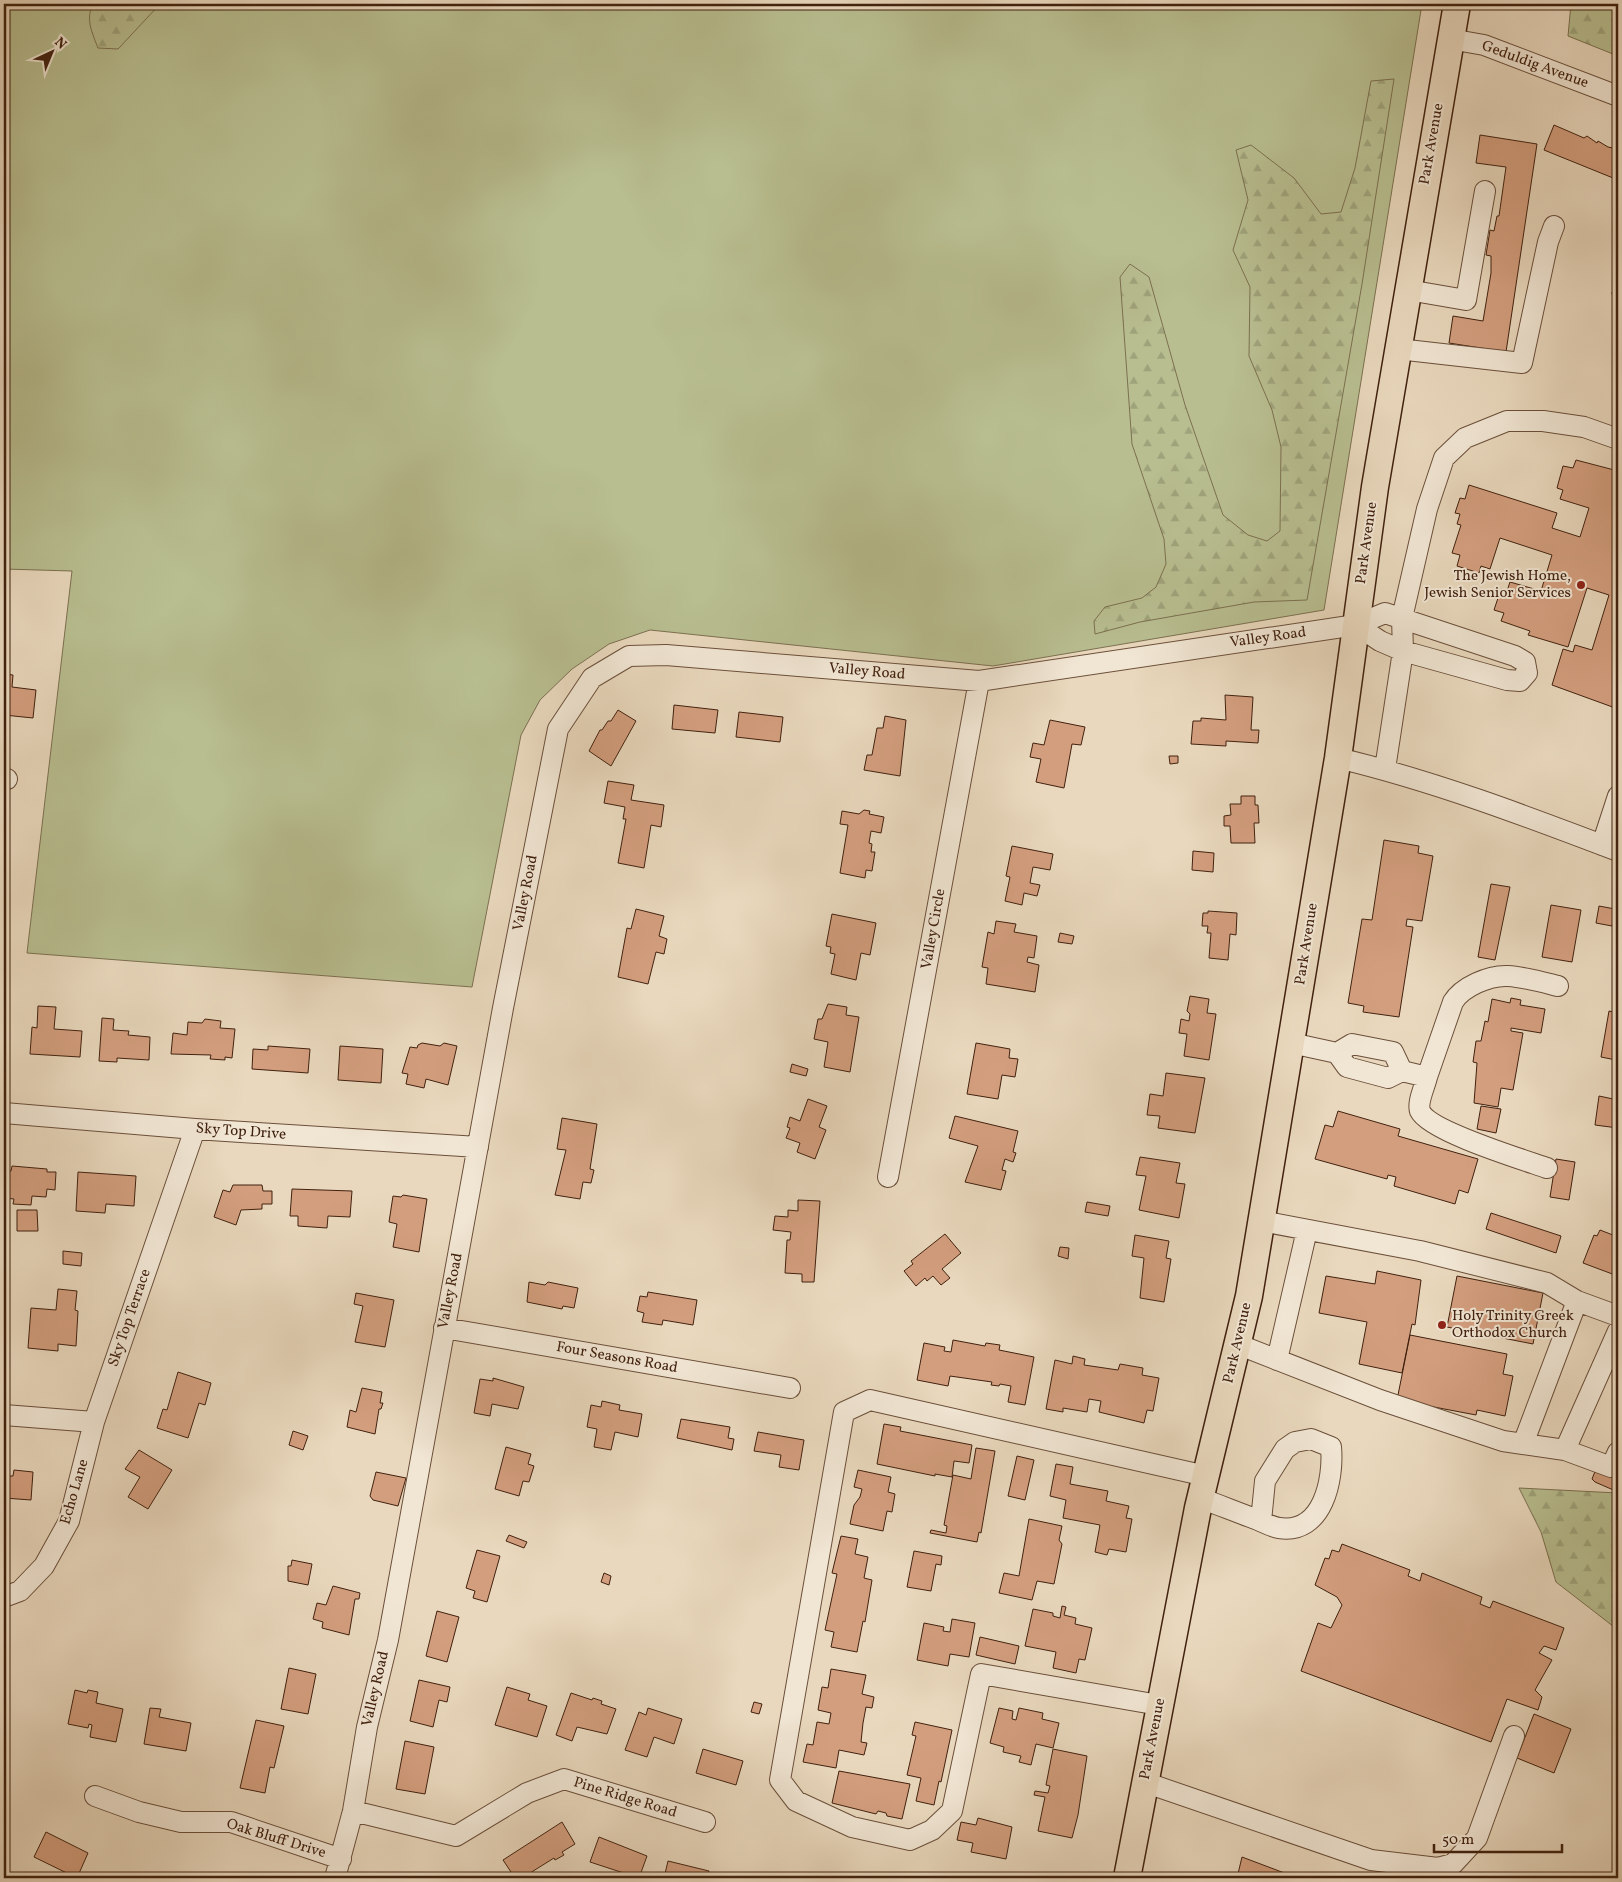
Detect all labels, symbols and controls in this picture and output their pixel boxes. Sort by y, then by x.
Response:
north arrow [28,28,78,78]
text: N [50,33,70,54]
street label: Geduldig Avenue [1479,36,1591,94]
street label: Park Avenue [1414,101,1450,187]
street label: Park Avenue [1351,501,1383,585]
place label: The Jewish Home, Jewish Senior Services [1424,566,1571,604]
marker: The Jewish Home, Jewish Senior Services [1575,579,1587,591]
street label: Valley Road [1228,622,1308,654]
street label: Valley Road [828,658,906,686]
street label: Valley Road [508,853,544,933]
street label: Valley Circle [917,887,951,971]
street label: Park Avenue [1290,902,1324,986]
street label: Sky Top Drive [195,1118,287,1146]
street label: Valley Road [433,1251,469,1331]
street label: Sky Top Terrace [103,1266,157,1370]
street label: Park Avenue [1218,1300,1258,1386]
place label: Holy Trinity Greek Orthodox Church [1452,1306,1574,1344]
marker: Holy Trinity Greek Orthodox Church [1436,1319,1448,1331]
street label: Four Seasons Road [555,1337,679,1379]
street label: Echo Lane [56,1457,94,1527]
street label: Valley Road [357,1649,395,1729]
street label: Park Avenue [1135,1696,1171,1782]
street label: Pine Ridge Road [571,1772,679,1824]
street label: Oak Bluff Drive [224,1814,328,1864]
scale bar [1434,1822,1562,1854]
text: 50 m [1442,1830,1474,1851]

